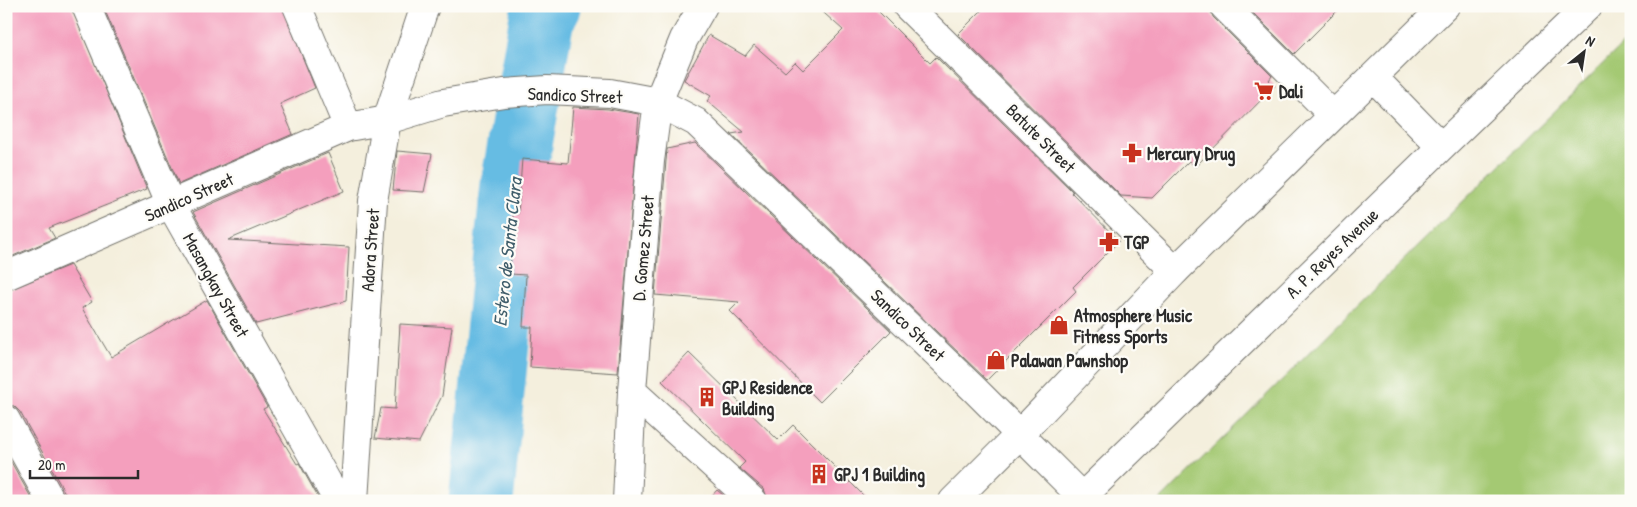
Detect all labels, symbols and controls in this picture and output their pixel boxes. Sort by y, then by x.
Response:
north arrow [1560,28,1610,78]
text: N [1583,30,1599,51]
place label: Dali [1279,79,1303,104]
supermarket icon: Dali [1253,80,1275,102]
street label: Sandico Street [527,81,624,109]
street label: Batute Street [1001,98,1082,179]
place label: Mercury Drug [1147,141,1235,167]
pharmacy icon: Mercury Drug [1121,142,1143,164]
street label: Sandico Street [141,166,238,228]
water label: Estero de Santa Clara [486,174,528,328]
street label: D. Gomez Street [626,194,660,302]
street label: A. P. Reyes Avenue [1280,202,1384,304]
street label: Adora Street [355,207,385,292]
street label: Masangkay Street [177,228,255,343]
place label: TGP [1123,230,1150,255]
pharmacy icon: TGP [1098,231,1120,253]
street label: Sandico Street [865,283,951,367]
place label: Atmosphere Music Fitness Sports [1073,303,1193,350]
shop icon: Atmosphere Music Fitness Sports [1048,314,1070,336]
place label: Palawan Pawnshop [1011,348,1128,374]
shop icon: Palawan Pawnshop [985,349,1007,371]
place label: GPJ Residence Building [722,375,814,422]
building icon: GPJ Residence Building [696,386,718,408]
scale bar [30,447,138,479]
text: 20 m [38,454,65,475]
place label: GPJ 1 Building [834,462,925,488]
building icon: GPJ 1 Building [808,463,830,485]

